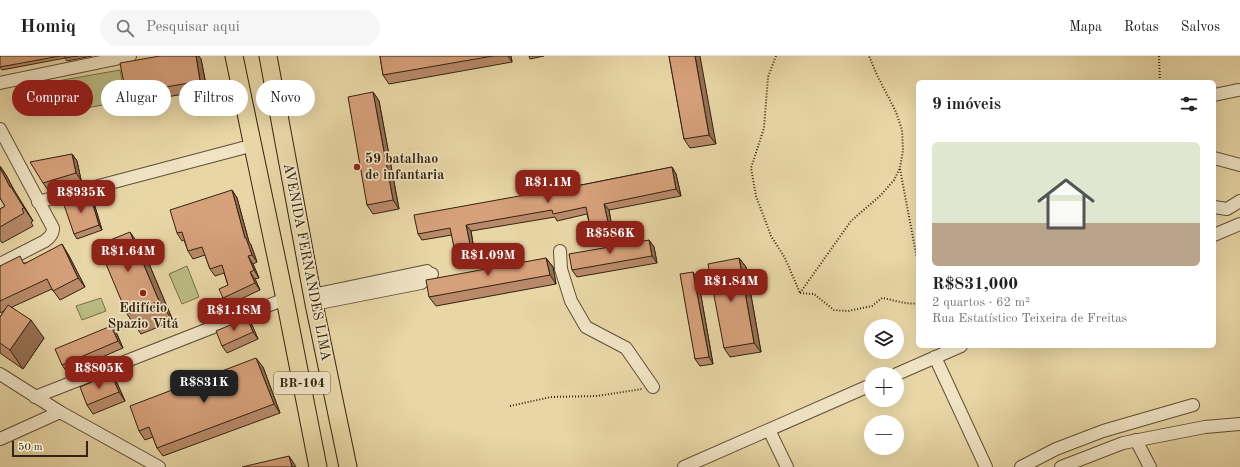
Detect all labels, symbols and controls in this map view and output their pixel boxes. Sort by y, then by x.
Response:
search box [100,10,380,46]
icon: search [114,17,136,39]
text: Homiq [20,18,76,37]
text: Pesquisar aqui [146,20,240,35]
text: Mapa [1069,20,1102,34]
text: Rotas [1124,20,1159,34]
text: Salvos [1181,20,1220,34]
chip: Comprar [12,80,93,116]
chip: Alugar [101,80,171,116]
chip: Filtros [179,80,248,116]
chip: Novo [256,80,315,116]
icon: filters [1178,93,1200,115]
text: 9 imóveis [932,96,1001,113]
place label: 59 batalhao de infantaria [365,152,444,182]
street label: AVENIDA FERNANDES LIMA [281,162,333,362]
marker: 59 batalhao de infantaria [352,162,362,172]
icon: home [1030,168,1102,240]
pin: R$1.1M [515,170,581,204]
text: R$1.1M [524,176,572,189]
pin: R$935K [48,180,114,214]
text: R$935K [56,186,106,199]
pin: R$586K [577,221,643,255]
text: R$586K [585,227,635,240]
pin: R$1.64M [91,239,165,273]
pin: R$1.09M [451,243,525,277]
text: R$1.64M [101,245,155,258]
text: R$1.09M [461,249,515,262]
pin: R$1.84M [694,269,768,303]
text: R$1.84M [704,275,758,288]
text: R$831,000 [932,276,1018,293]
marker: Edifício Spazio Vitá [138,288,148,298]
text: 2 quartos · 62 m² [932,296,1030,309]
pin: R$1.18M [197,298,271,332]
place label: Edifício Spazio Vitá [107,301,179,331]
text: R$1.18M [207,304,261,317]
text: Rua Estatístico Teixeira de Freitas [932,312,1127,325]
map controls [864,319,904,455]
button: layers [864,319,904,359]
pin: R$805K [66,356,132,390]
text: R$805K [74,362,124,375]
button: + [864,367,904,407]
pin: R$831K [171,370,237,404]
road number: BR-104 [274,372,330,394]
text: R$831K [179,376,229,389]
button: − [864,415,904,455]
scale bar [12,439,88,458]
text: 50 m [18,442,43,453]

